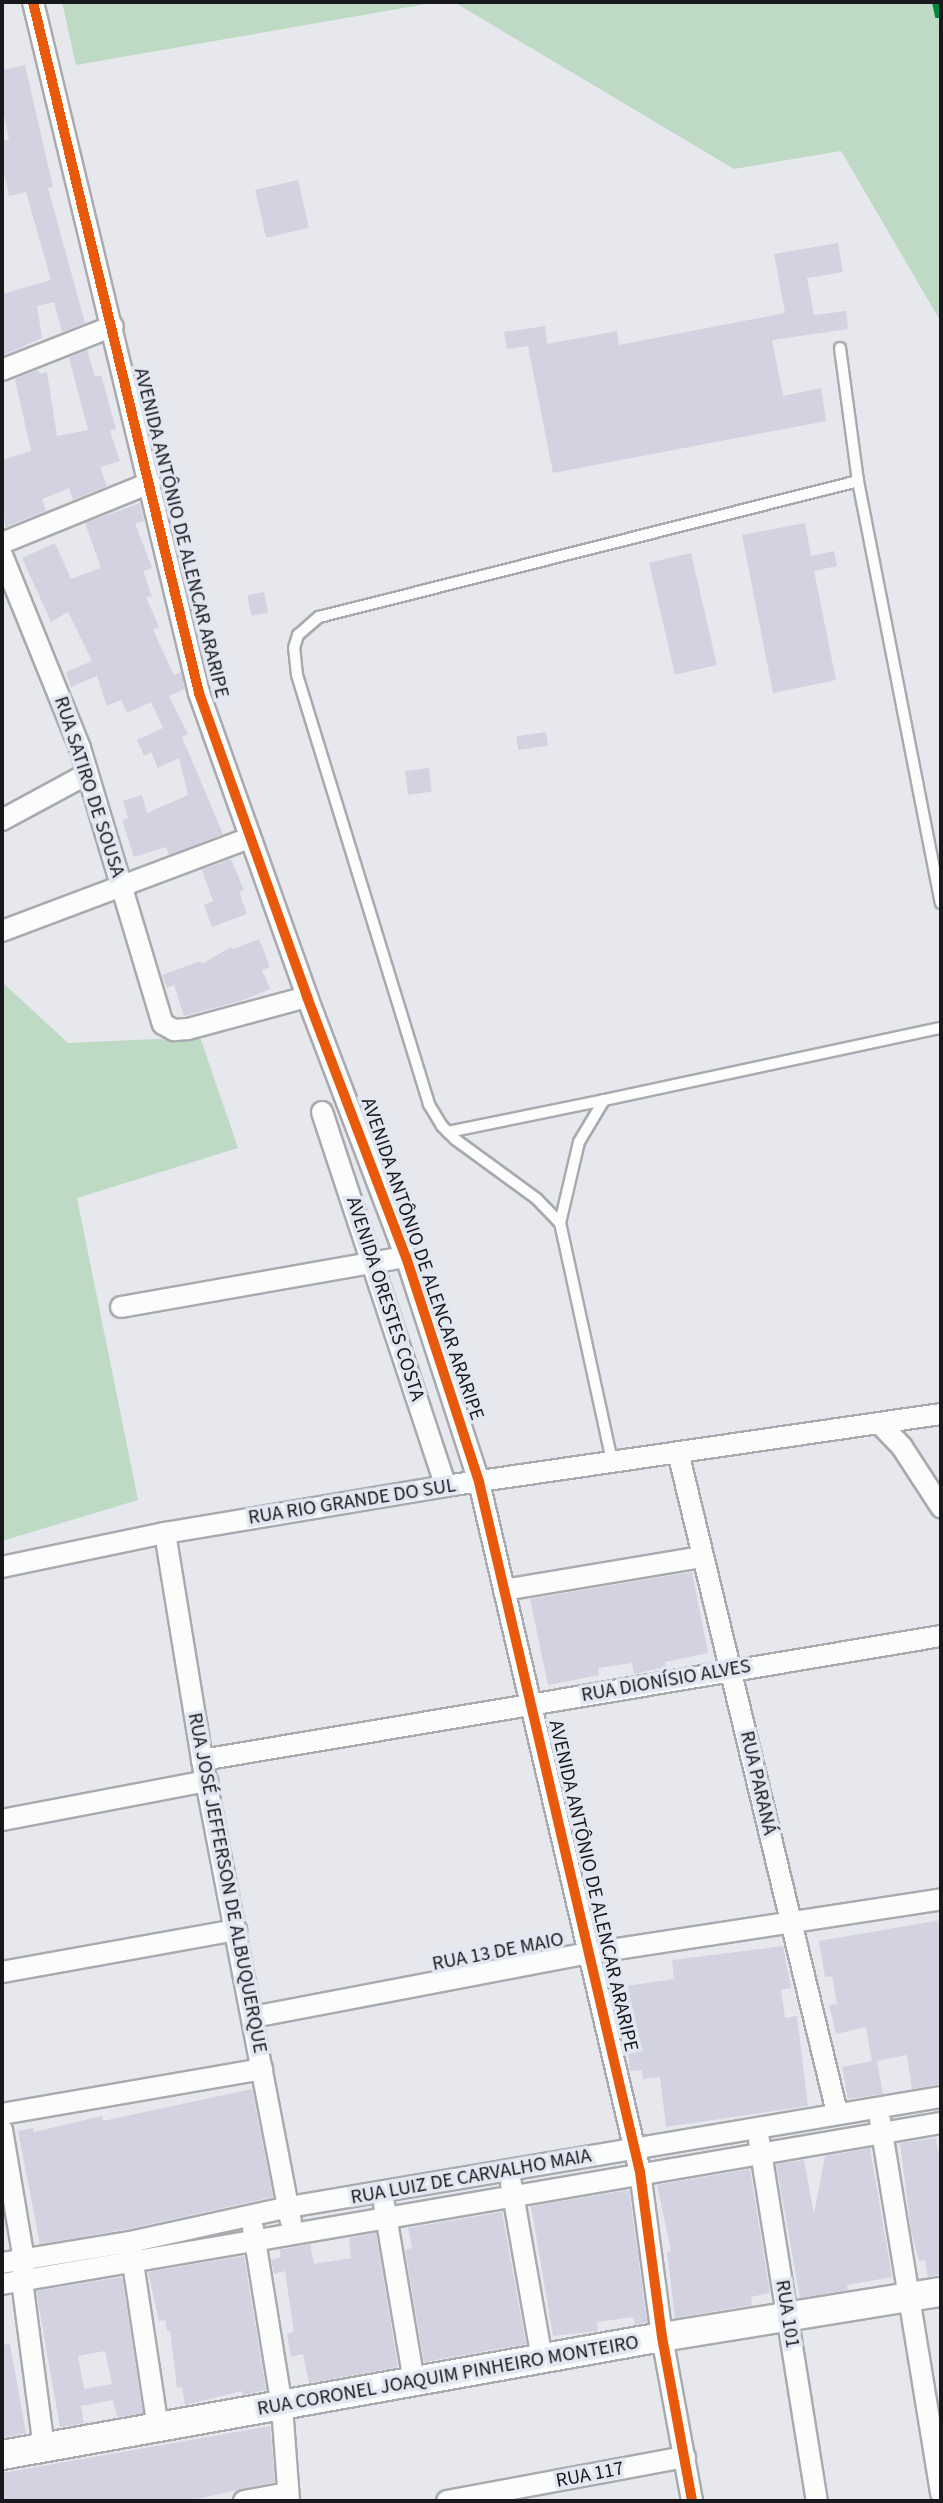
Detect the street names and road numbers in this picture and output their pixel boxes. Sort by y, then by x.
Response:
street label: AVENIDA ANTÔNIO DE ALENCAR ARARIPE [128,365,234,701]
street label: RUA SATIRO DE SOUSA [48,693,130,881]
street label: AVENIDA ANTÔNIO DE ALENCAR ARARIPE [355,1095,489,1423]
street label: AVENIDA ORESTES COSTA [341,1194,429,1404]
street label: RUA RIO GRANDE DO SUL [246,1474,458,1530]
street label: RUA DIONÍSIO ALVES [579,1654,753,1708]
street label: RUA JOSÉ JEFFERSON DE ALBUQUERQUE [182,1711,272,2055]
street label: AVENIDA ANTÔNIO DE ALENCAR ARARIPE [543,1718,643,2054]
street label: RUA PARANÁ [734,1729,782,1837]
street label: RUA 13 DE MAIO [430,1927,566,1977]
street label: RUA LUIZ DE CARVALHO MAIA [349,2144,593,2210]
street label: RUA 101 [770,2278,804,2350]
street label: RUA CORONEL JOAQUIM PINHEIRO MONTEIRO [255,2331,641,2421]
street label: RUA 117 [554,2457,626,2493]

